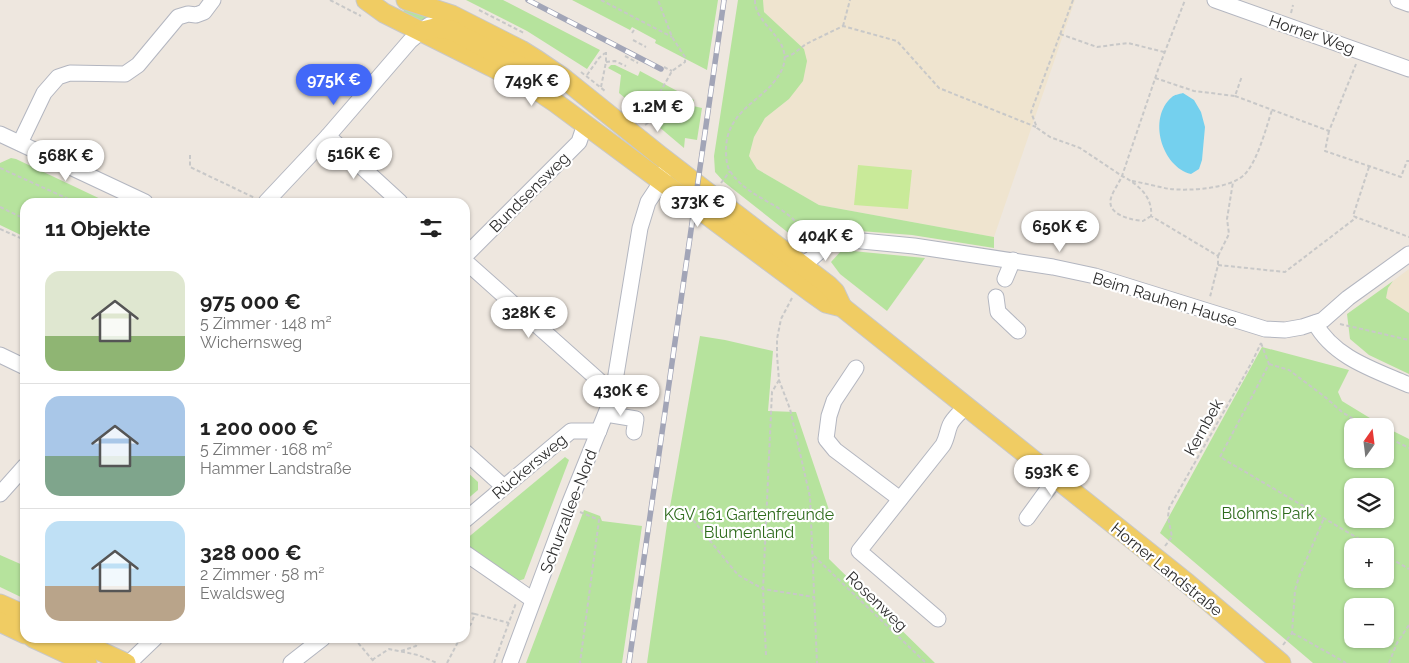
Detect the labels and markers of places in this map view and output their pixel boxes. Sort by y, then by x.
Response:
pin: 975K € [293,64,375,106]
pin: 749K € [491,64,573,107]
pin: 1.2M € [617,90,699,133]
pin: 516K € [313,138,395,180]
pin: 568K € [25,140,107,182]
pin: 373K € [657,186,739,228]
pin: 650K € [1019,210,1101,253]
pin: 404K € [785,220,867,262]
pin: 328K € [488,296,570,339]
pin: 430K € [580,374,662,417]
pin: 593K € [1011,454,1093,497]

